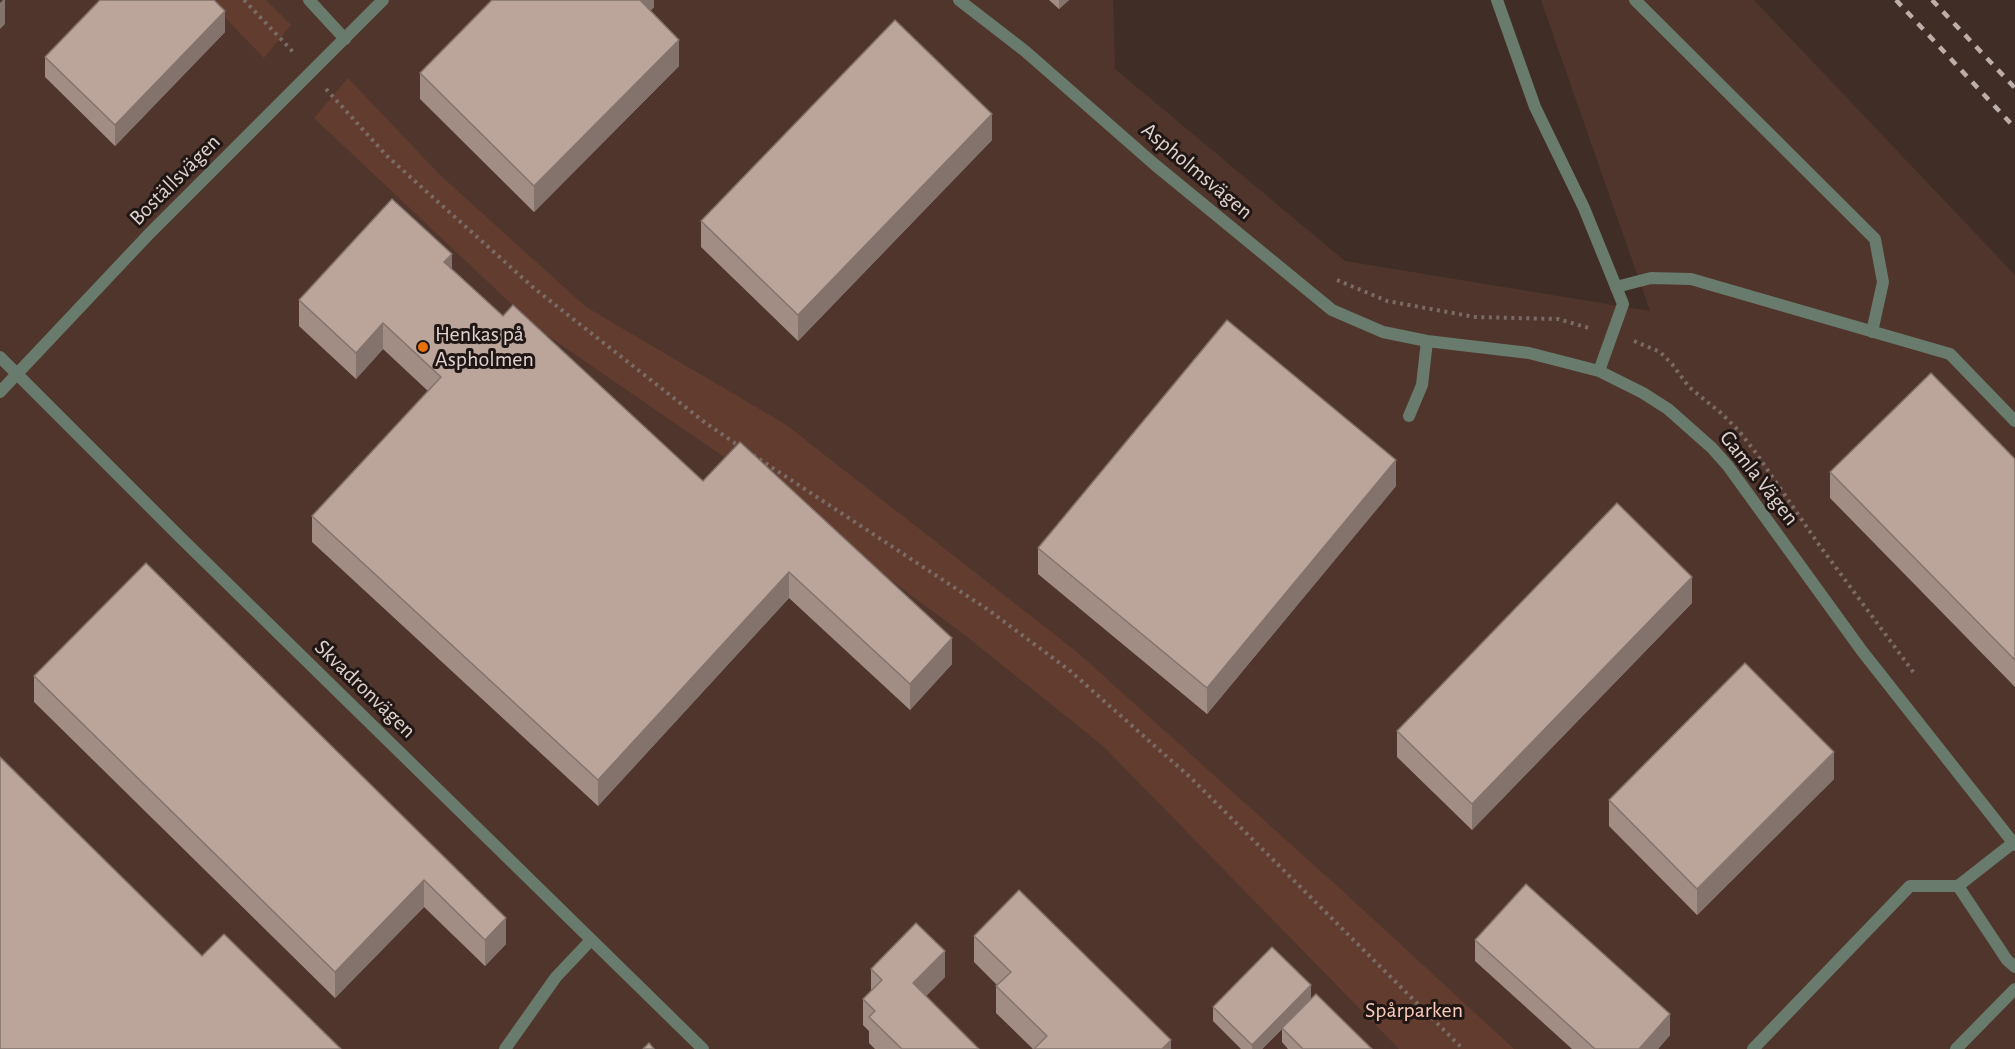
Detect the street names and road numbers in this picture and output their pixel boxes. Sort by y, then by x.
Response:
street label: Aspholmsvägen [1136,117,1258,225]
street label: Boställsvägen [124,129,226,231]
street label: Gamla Vägen [1714,425,1804,531]
street label: Skvadronvägen [309,634,421,744]

